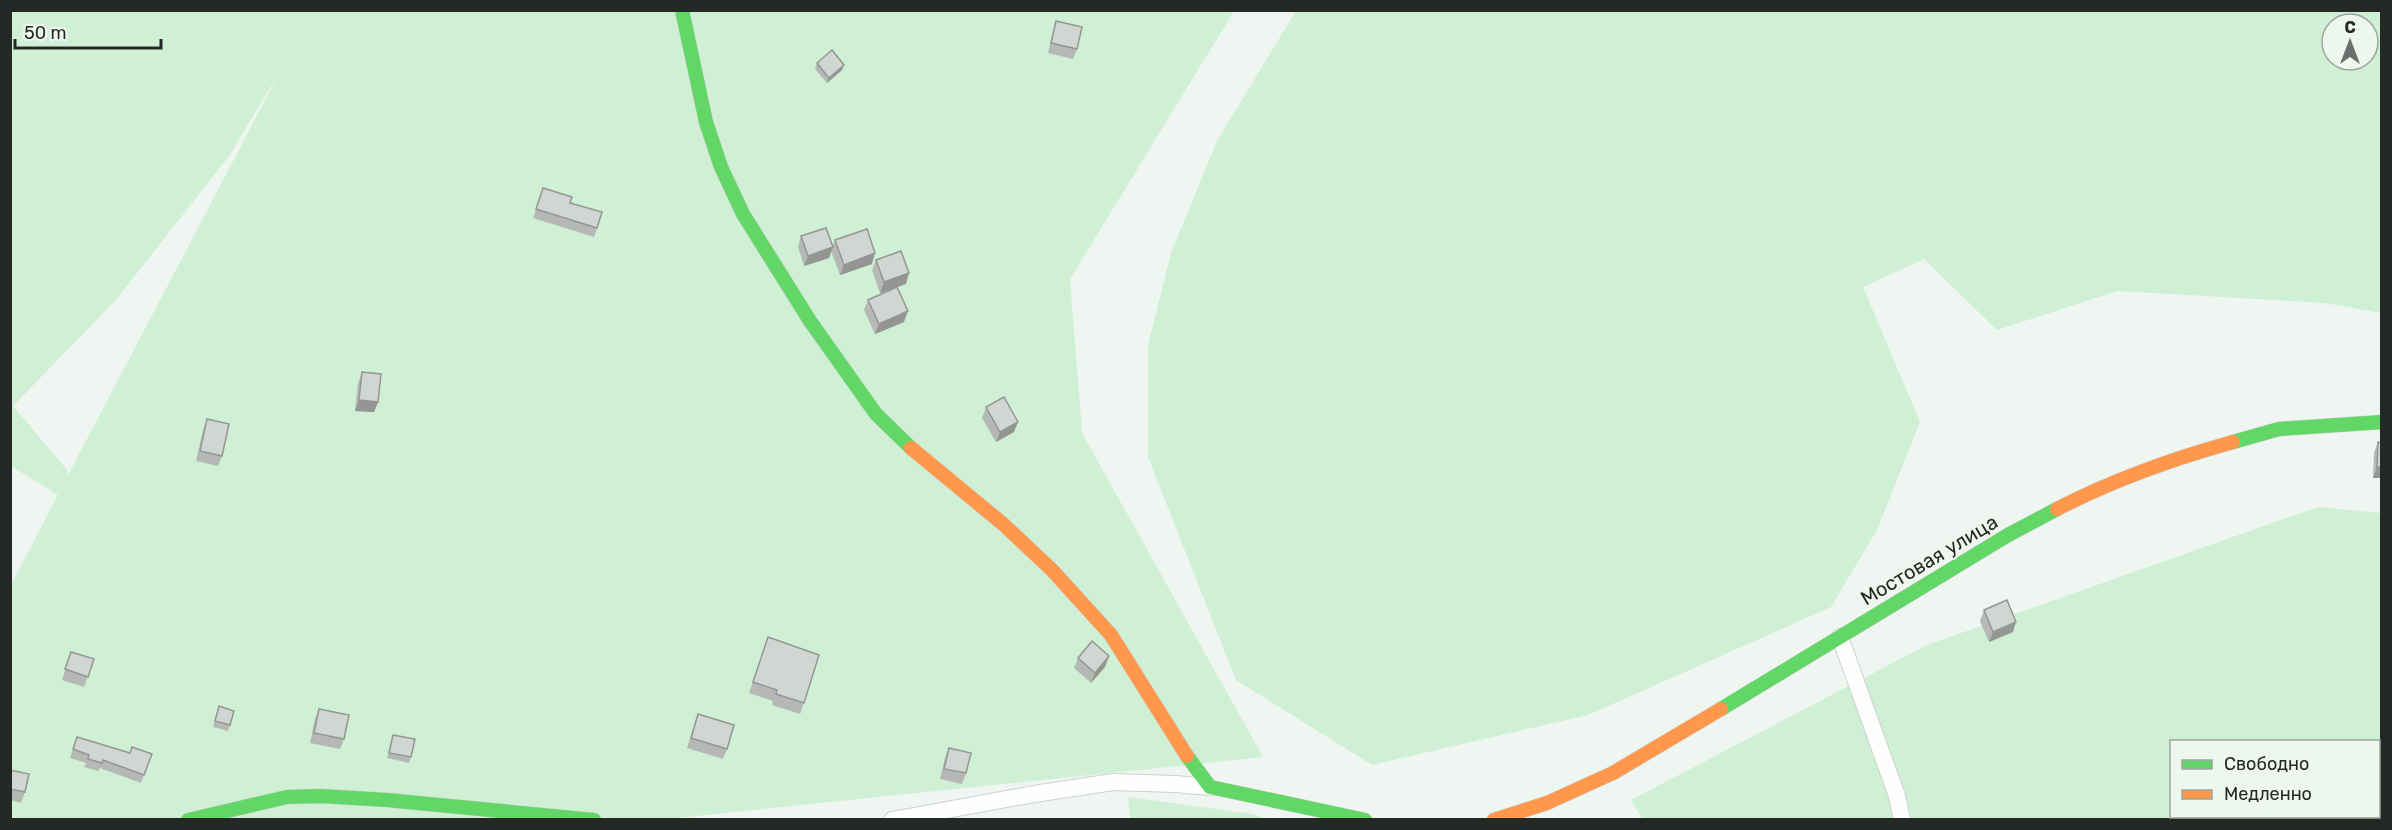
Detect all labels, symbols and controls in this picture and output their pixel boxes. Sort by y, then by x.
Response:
scale bar [15,12,160,50]
north arrow [2320,12,2380,72]
text: С [2344,18,2356,37]
text: 50 m [24,22,67,44]
street label: Мостовая улица [1856,510,2002,610]
legend [2170,740,2380,818]
text: Свободно [2224,753,2309,775]
text: Медленно [2224,783,2312,805]

